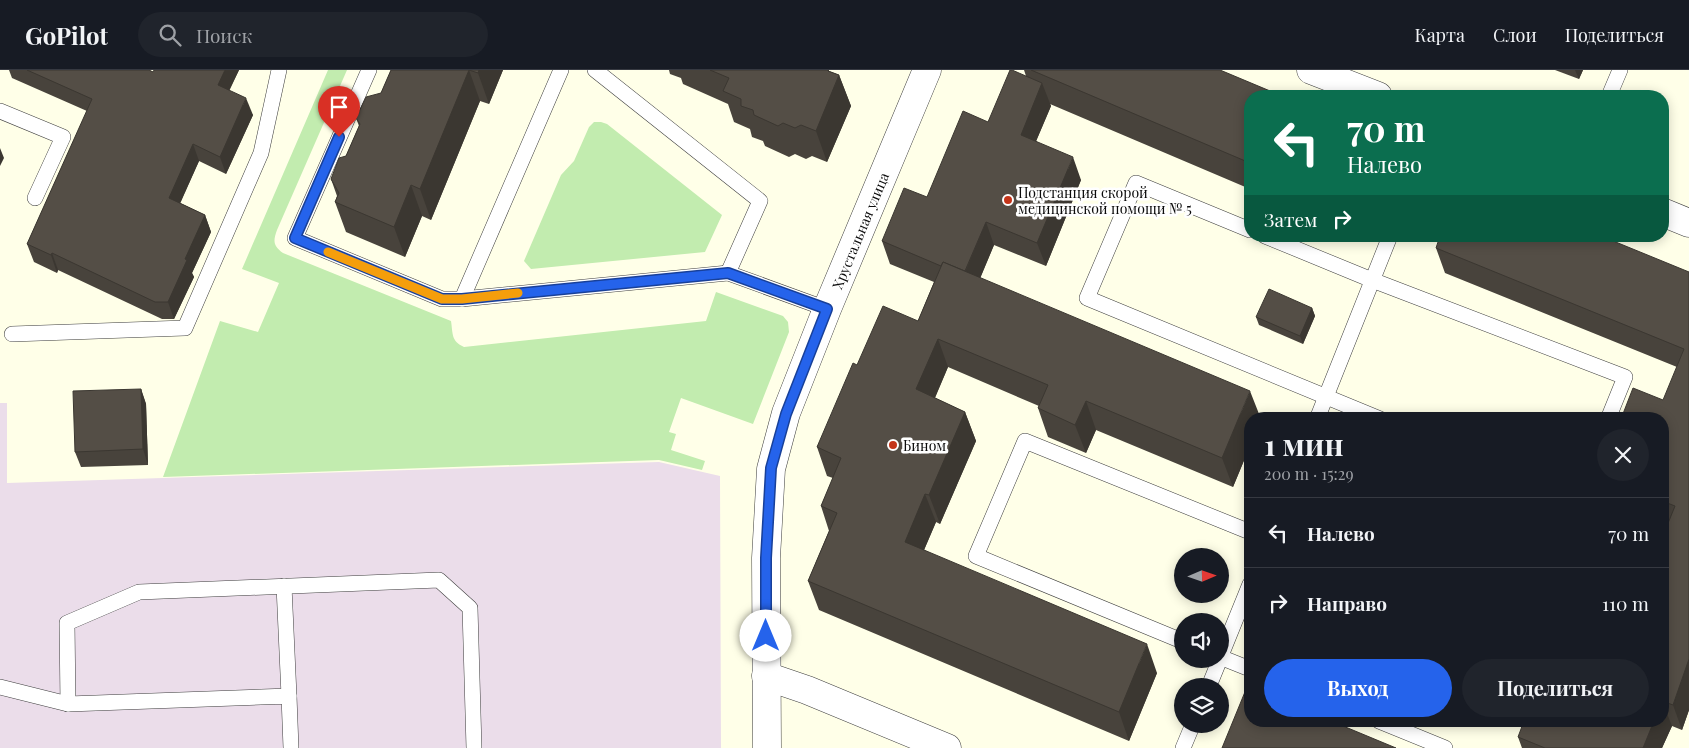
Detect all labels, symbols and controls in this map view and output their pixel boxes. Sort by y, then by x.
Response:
search box [138,12,488,57]
text: GoPilot [25,19,108,51]
icon: search [156,21,184,49]
text: Поиск [196,22,252,48]
text: Карта [1414,23,1465,47]
text: Слои [1493,23,1537,47]
text: Поделиться [1565,23,1664,47]
pin [318,86,360,137]
icon: arrive [325,93,353,121]
text: 70 m [1347,104,1425,151]
icon: left [1264,110,1329,175]
text: Налево [1347,149,1422,179]
street label: Хрустальная улица [827,169,893,292]
place label: Подстанция скорой медицинской помощи № 5 [1018,183,1192,218]
marker: Подстанция скорой медицинской помощи № 5 [1002,194,1014,206]
icon: right [1328,205,1356,233]
text: Затем [1264,206,1318,232]
text: 1 мин [1264,424,1344,464]
button: close [1597,429,1649,481]
place label: Бином [903,436,946,455]
marker: Бином [887,439,899,451]
text: 200 m · 15:29 [1264,463,1354,484]
icon: left [1264,519,1292,547]
text: Налево [1307,520,1375,546]
text: 70 m [1608,520,1649,546]
north arrow [1174,548,1229,602]
map controls [1174,548,1229,733]
icon: right [1264,589,1292,617]
text: Направо [1307,590,1387,616]
text: 110 m [1602,590,1649,616]
position arrow [739,609,791,661]
button: sound [1174,613,1229,668]
button: Выход [1264,659,1452,717]
button: Поделиться [1462,659,1649,717]
button: layers [1174,678,1229,733]

